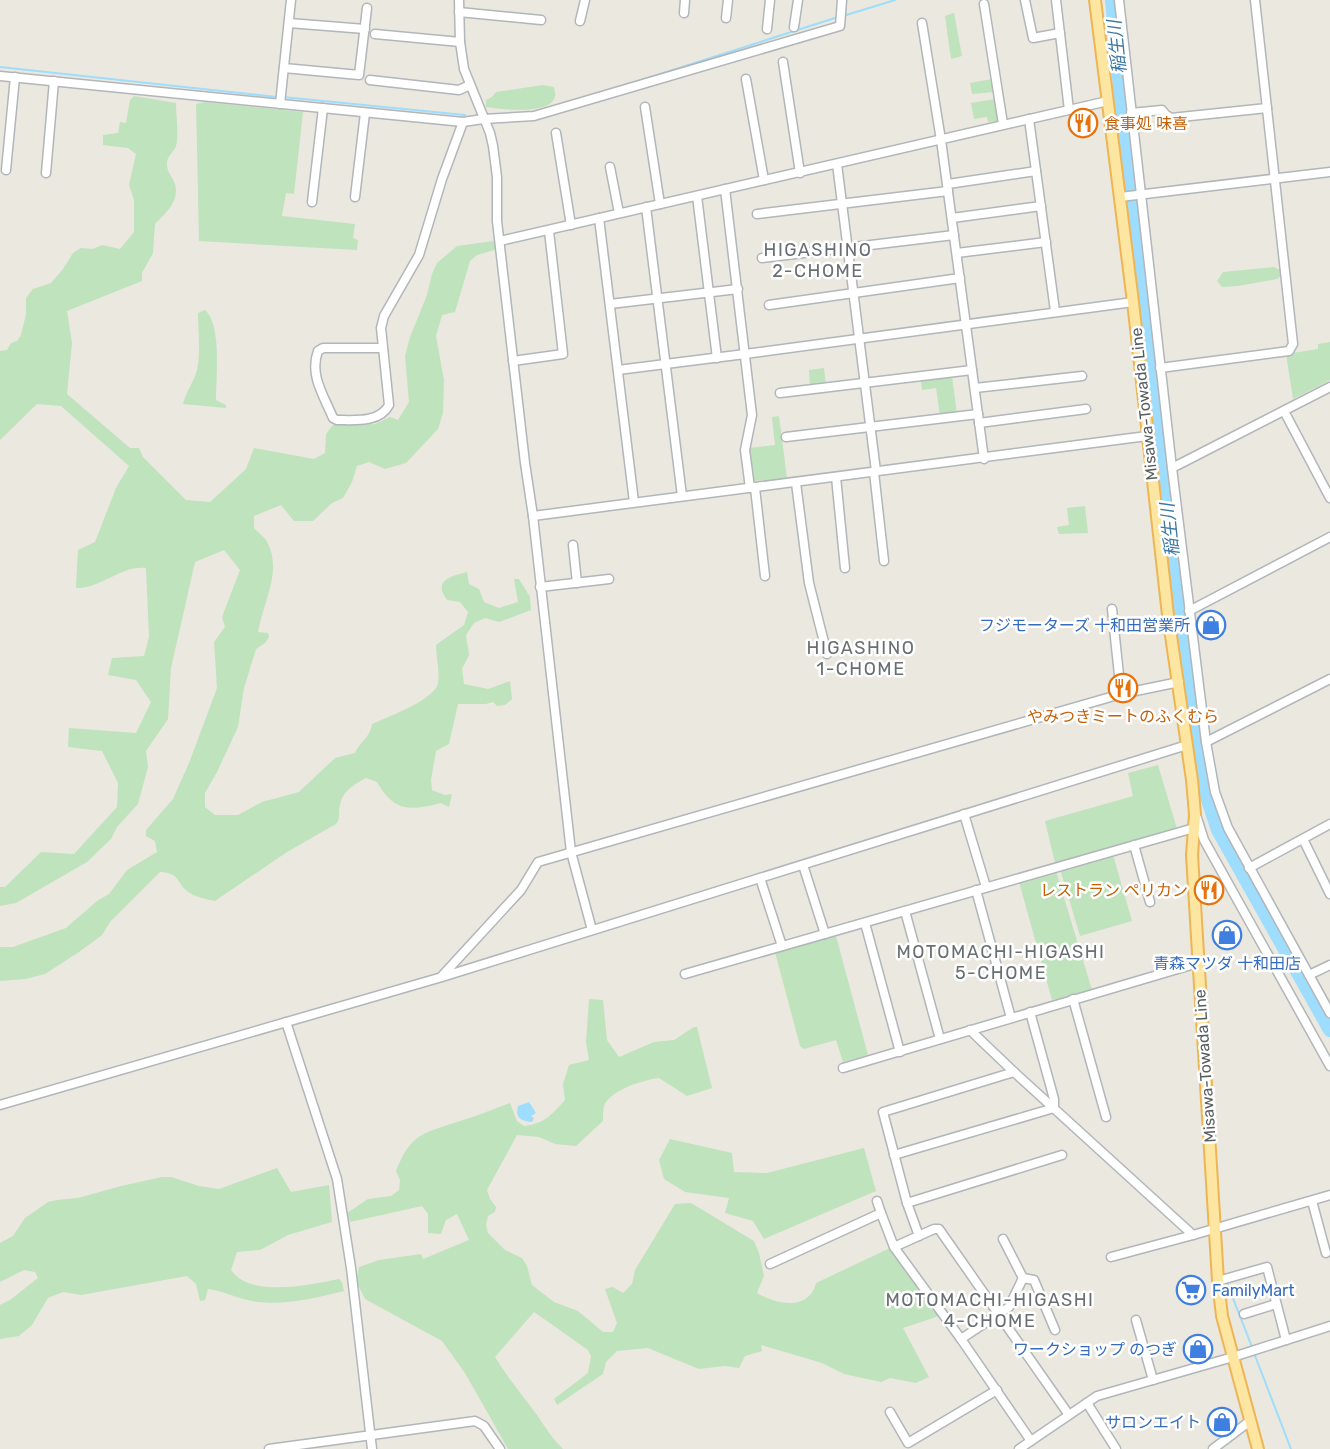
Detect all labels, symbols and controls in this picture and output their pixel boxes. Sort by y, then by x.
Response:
water label: 稲生川 [1103,17,1131,75]
restaurant icon: 食事処 味喜 [1067,107,1099,139]
place label: 食事処 味喜 [1104,114,1188,133]
district label: HIGASHINO 2-CHOME [764,239,872,282]
street label: Misawa-Towada Line [1127,327,1161,481]
water label: 稲生川 [1156,500,1184,558]
shop icon: フジモーターズ 十和田営業所 [1195,609,1227,641]
place label: フジモーターズ 十和田営業所 [979,616,1190,635]
district label: HIGASHINO 1-CHOME [807,637,915,680]
restaurant icon: やみつきミートのふくむら [1107,672,1139,704]
place label: やみつきミートのふくむら [1027,707,1219,726]
restaurant icon: レストラン ペリカン [1193,874,1225,906]
place label: レストラン ペリカン [1040,881,1188,900]
shop icon: 青森マツダ 十和田店 [1211,919,1243,951]
district label: MOTOMACHI-HIGASHI 5-CHOME [897,941,1105,984]
place label: 青森マツダ 十和田店 [1153,954,1301,973]
street label: Misawa-Towada Line [1190,989,1220,1143]
supermarket icon: FamilyMart [1175,1274,1207,1306]
place label: FamilyMart [1212,1281,1294,1300]
district label: MOTOMACHI-HIGASHI 4-CHOME [886,1289,1094,1332]
shop icon: ワークショップ のつぎ [1182,1333,1214,1365]
place label: ワークショップ のつぎ [1013,1340,1177,1359]
shop icon: サロンエイト [1206,1406,1238,1438]
place label: サロンエイト [1105,1413,1201,1432]

